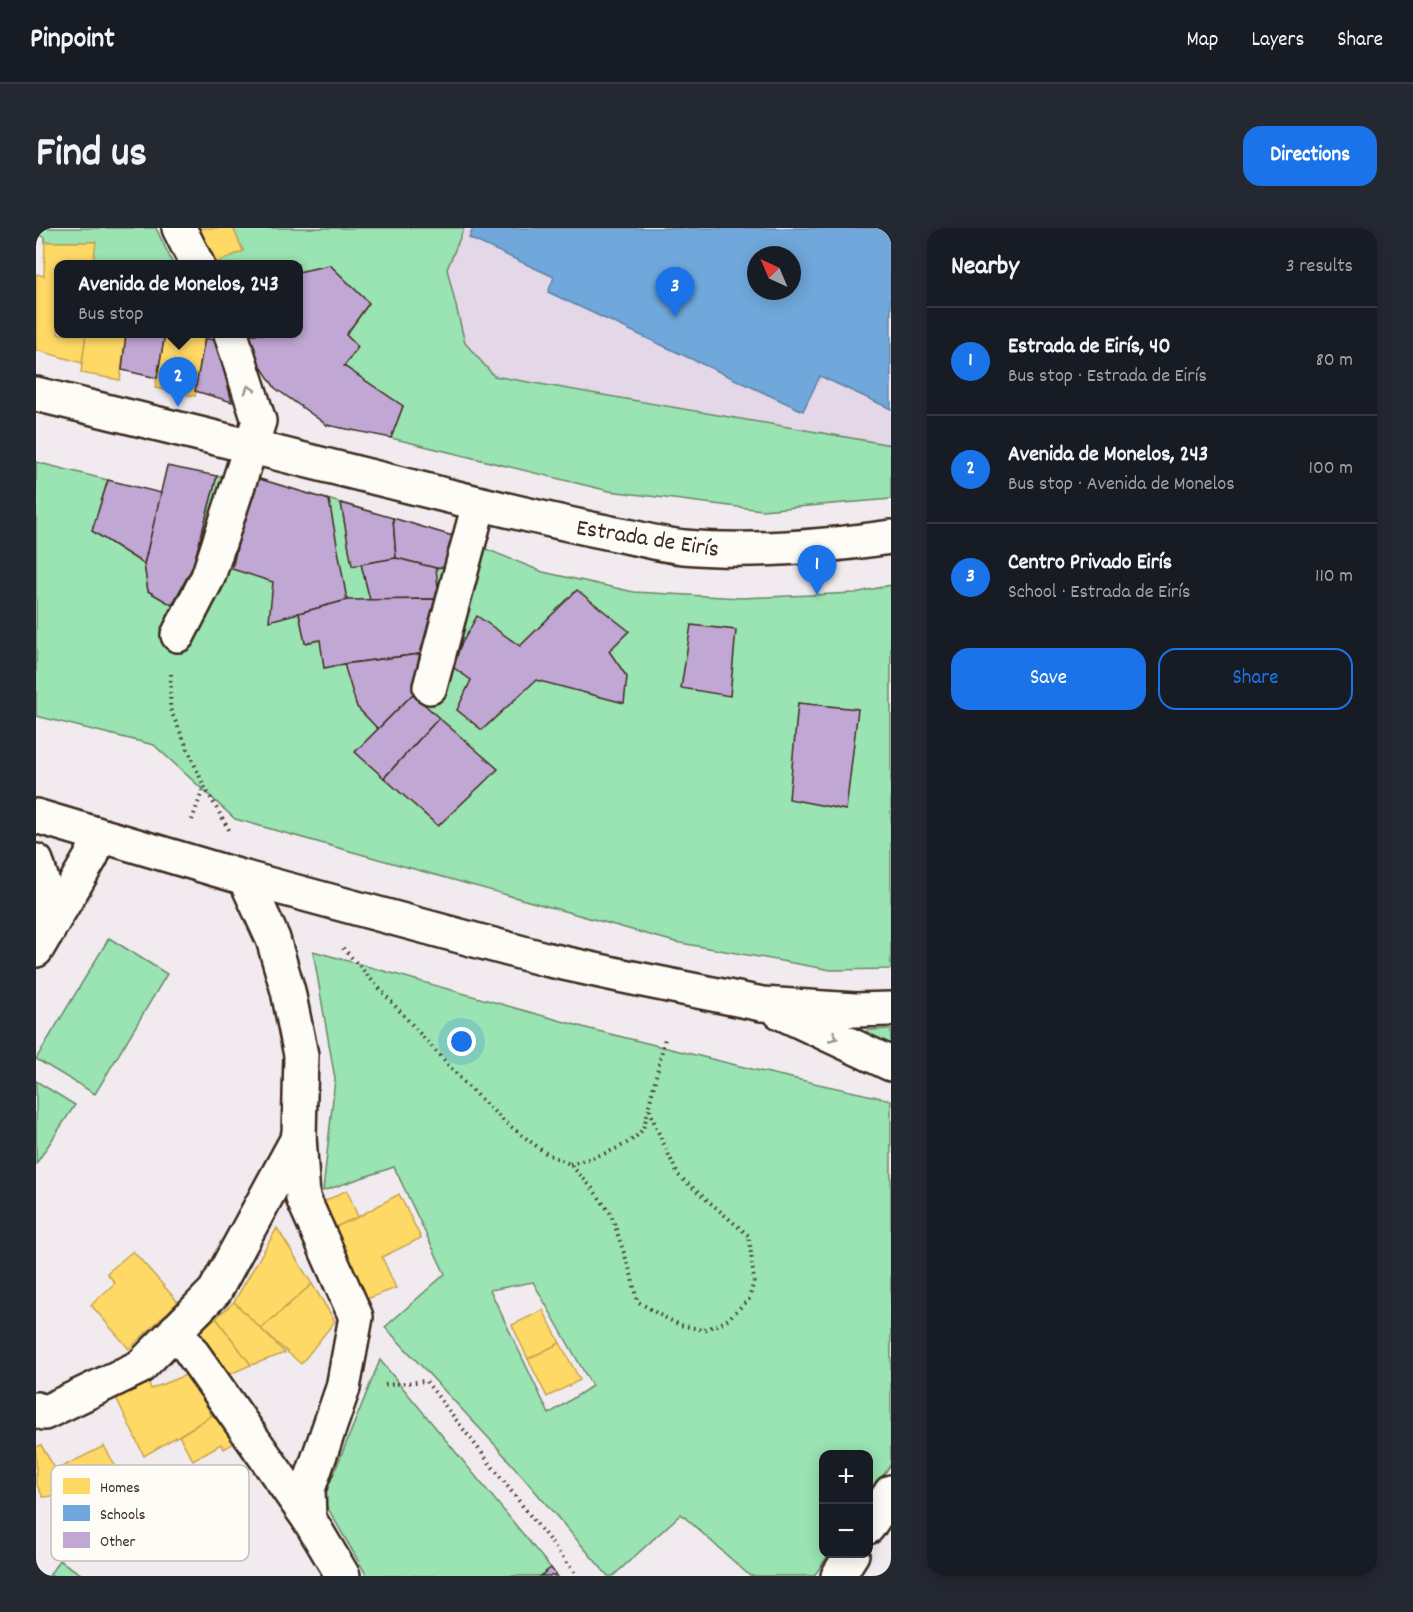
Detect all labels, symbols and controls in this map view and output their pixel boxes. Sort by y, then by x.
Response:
text: Pinpoint [30,21,115,61]
text: Map [1187,26,1218,56]
text: Layers [1251,26,1304,56]
text: Share [1337,26,1383,56]
text: Find us [36,126,147,186]
button: Directions [1243,126,1377,186]
north arrow [747,246,801,300]
text: Nearby [951,249,1019,286]
text: 3 results [1286,253,1353,281]
popup [54,260,303,338]
pin: 3 [656,268,694,317]
text: Avenida de Monelos, 243 [78,270,279,301]
text: Bus stop [78,301,143,329]
text: Estrada de Eirís, 40 [1008,332,1170,363]
text: 1 [968,347,973,375]
text: 80 m [1316,347,1353,375]
pin: 2 [158,358,198,407]
text: Bus stop · Estrada de Eirís [1008,363,1207,391]
one-way arrow [244,384,256,395]
text: Avenida de Monelos, 243 [1008,440,1208,471]
text: 2 [966,455,975,483]
text: 100 m [1309,455,1353,483]
text: Bus stop · Avenida de Monelos [1008,471,1235,499]
street label: Estrada de Eirís [574,512,721,568]
pin: 1 [798,546,836,595]
text: Centro Privado Eirís [1008,548,1172,579]
text: 3 [966,563,975,591]
text: 110 m [1315,563,1353,591]
text: School · Estrada de Eirís [1008,579,1190,607]
button: Save [951,648,1146,710]
button: Share [1158,648,1353,710]
your location [447,1027,476,1056]
one-way arrow [827,1030,838,1042]
map controls [819,1450,873,1558]
button: + [819,1450,873,1504]
legend [51,1465,249,1561]
text: Homes [100,1477,140,1500]
text: Schools [100,1504,146,1527]
button: − [819,1504,873,1558]
text: Other [100,1531,135,1554]

